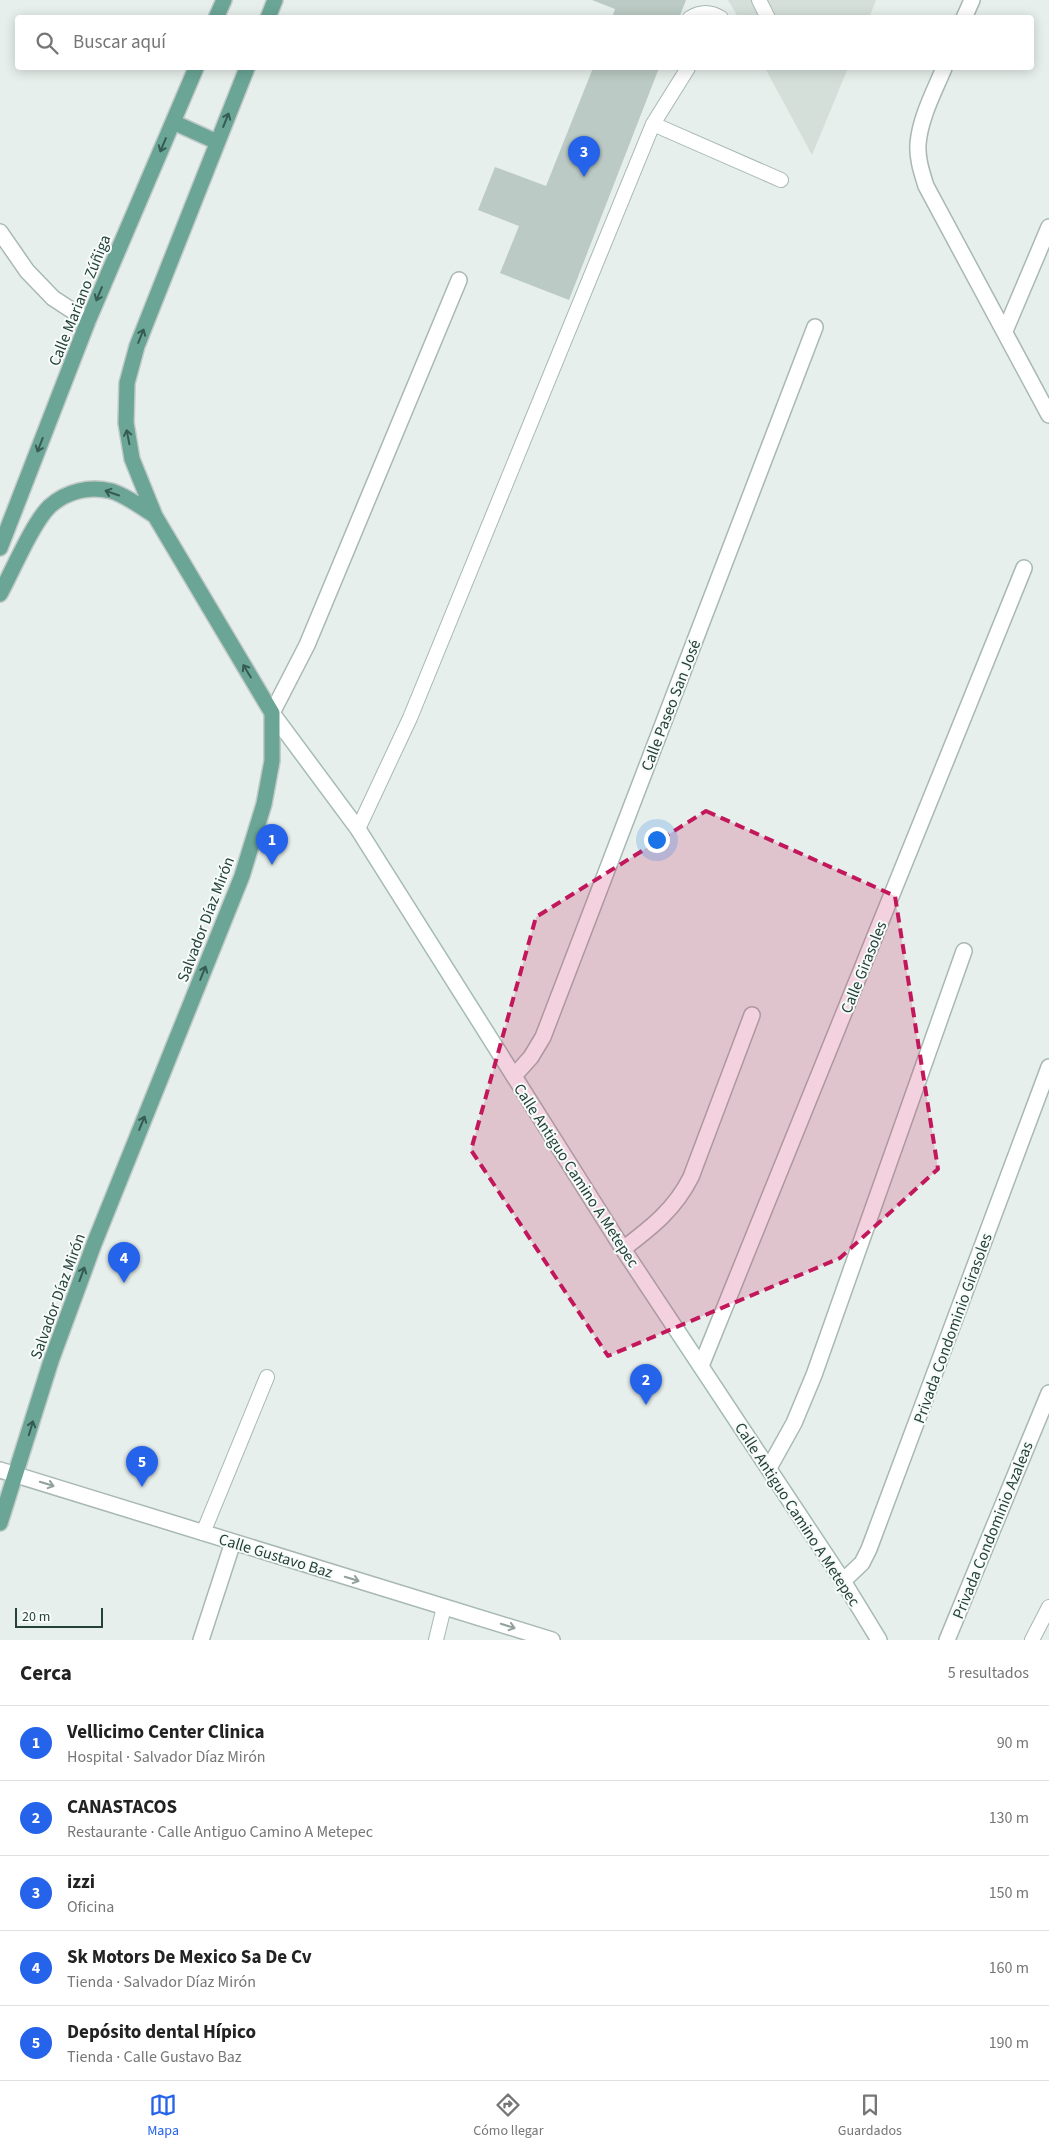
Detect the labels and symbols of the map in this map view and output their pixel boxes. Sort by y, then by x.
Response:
one-way arrow [222,113,232,128]
pin: 3 [568,136,600,177]
one-way arrow [158,137,168,152]
street label: Calle Mariano Zúñiga [44,231,116,369]
one-way arrow [94,286,104,301]
one-way arrow [136,329,146,344]
one-way arrow [123,429,132,445]
one-way arrow [35,437,44,452]
one-way arrow [105,488,120,497]
street label: Calle Paseo San José [636,637,706,774]
one-way arrow [242,664,252,678]
pin: 1 [256,824,288,865]
your location [644,827,670,853]
street label: Salvador Díaz Mirón [172,854,240,985]
street label: Calle Girasoles [835,918,893,1017]
one-way arrow [199,966,208,981]
street label: Calle Antiguo Camino A Metepec [508,1079,644,1272]
one-way arrow [138,1116,148,1131]
street label: Salvador Díaz Mirón [25,1230,91,1362]
street label: Privada Condominio Girasoles [908,1230,998,1427]
pin: 4 [108,1242,140,1283]
one-way arrow [78,1267,87,1283]
pin: 2 [630,1364,662,1405]
street label: Calle Antiguo Camino A Metepec [729,1418,865,1611]
one-way arrow [26,1421,36,1437]
street label: Privada Condominio Azaleas [947,1438,1039,1622]
pin: 5 [126,1446,158,1487]
one-way arrow [38,1480,54,1490]
street label: Calle Gustavo Baz [216,1528,336,1584]
one-way arrow [344,1574,360,1584]
scale bar [15,1605,102,1628]
one-way arrow [499,1622,515,1632]

